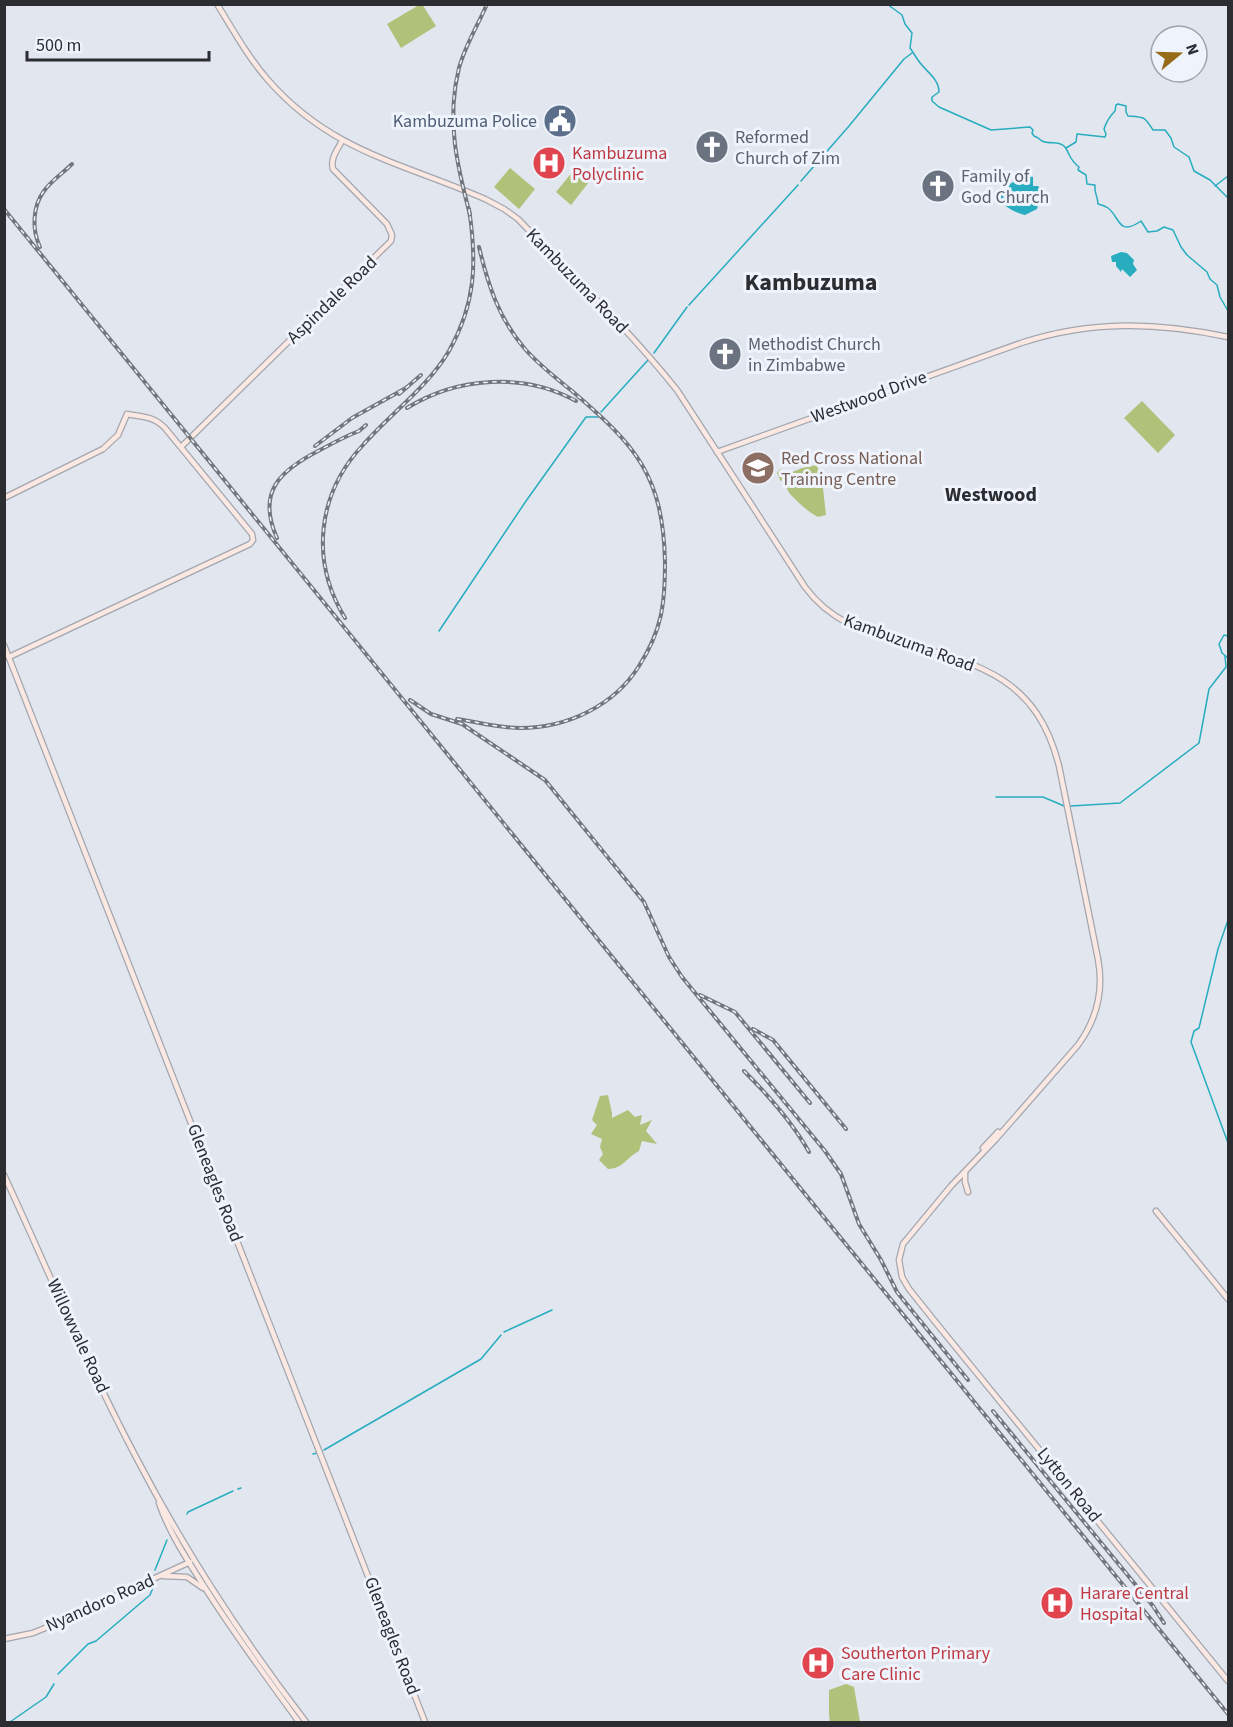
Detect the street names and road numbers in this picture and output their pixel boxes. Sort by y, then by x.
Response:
street label: Kambuzuma Road [520,223,634,339]
street label: Aspindale Road [281,250,383,350]
street label: Westwood Drive [808,364,930,429]
street label: Kambuzuma Road [840,608,978,678]
street label: Gleneagles Road [181,1120,249,1246]
street label: Willowvale Road [41,1275,115,1397]
street label: Lytton Road [1031,1442,1107,1528]
street label: Nyandoro Road [42,1568,158,1638]
street label: Gleneagles Road [358,1573,426,1699]

